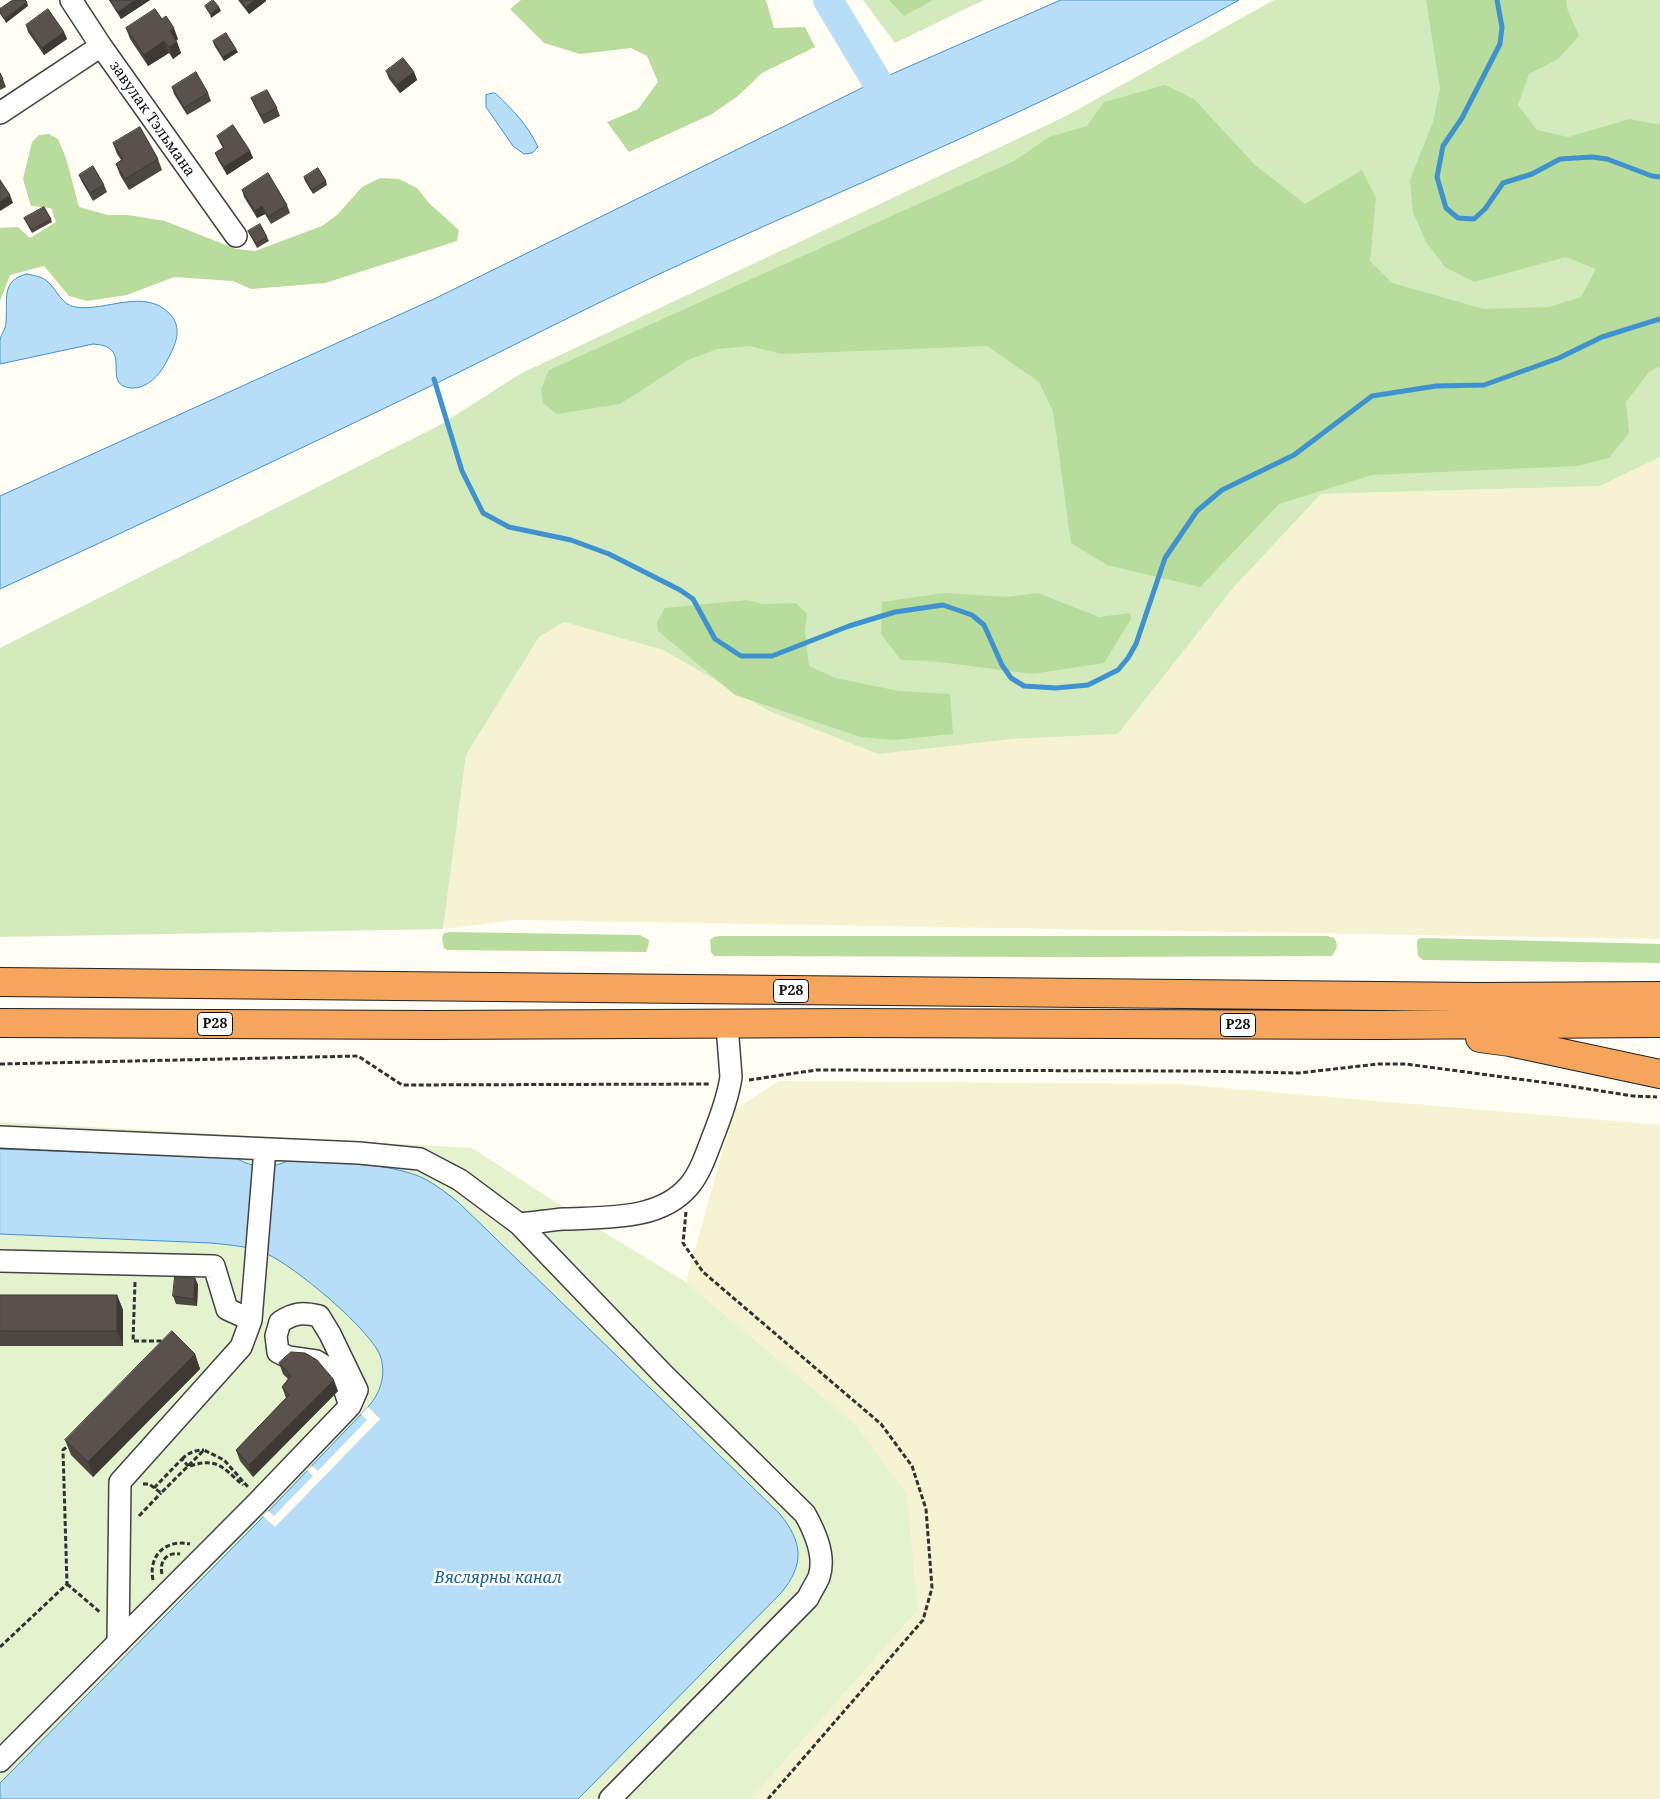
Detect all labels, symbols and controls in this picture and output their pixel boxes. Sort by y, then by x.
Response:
street label: завулак Тэльмана [105,58,199,180]
road number: Р28 [774,979,808,1002]
road number: Р28 [198,1012,232,1036]
road number: Р28 [1220,1014,1256,1036]
water label: Вяслярны канал [434,1568,562,1588]

